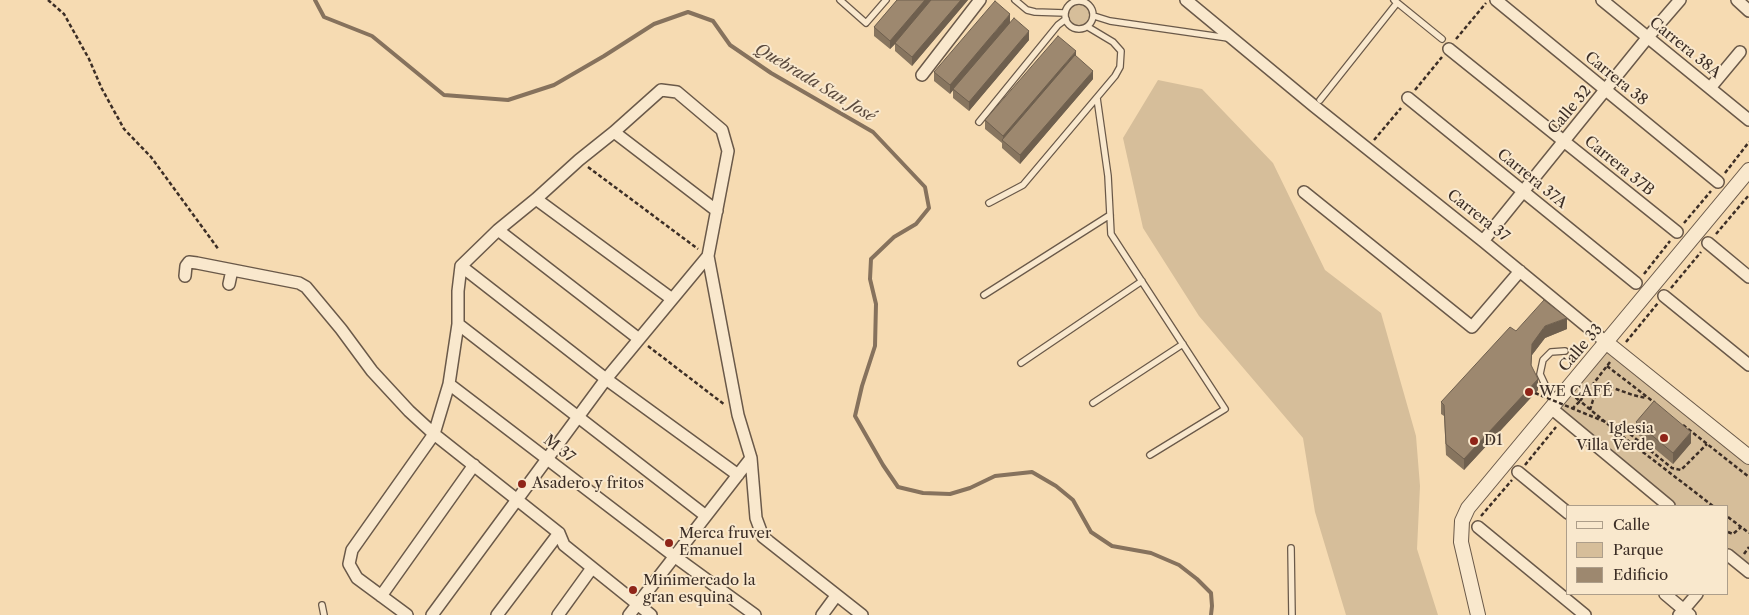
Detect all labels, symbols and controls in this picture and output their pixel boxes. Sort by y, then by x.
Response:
street label: Carrera 38A [1646,14,1724,82]
water label: Quebrada San José [751,39,879,127]
street label: Carrera 38 [1581,48,1651,110]
street label: Calle 32 [1545,82,1595,138]
street label: Carrera 37B [1580,132,1658,200]
street label: Carrera 37A [1493,145,1571,213]
street label: Carrera 37 [1443,186,1513,246]
street label: Calle 33 [1555,320,1607,376]
place label: WE CAFÉ [1539,383,1612,401]
marker: WE CAFÉ [1523,386,1535,398]
place label: Iglesia Villa Verde [1576,420,1654,455]
street label: M 37 [540,431,578,467]
place label: D1 [1484,432,1502,450]
marker: Iglesia Villa Verde [1658,432,1670,444]
marker: D1 [1468,435,1480,447]
place label: Asadero y fritos [532,475,644,493]
marker: Asadero y fritos [516,478,528,490]
legend [1566,505,1729,595]
text: Calle [1613,515,1650,534]
place label: Merca fruver Emanuel [679,525,771,560]
marker: Merca fruver Emanuel [663,537,675,549]
text: Parque [1613,540,1663,559]
text: Edificio [1613,565,1668,584]
place label: Minimercado la gran esquina [643,572,756,607]
marker: Minimercado la gran esquina [627,584,639,596]

